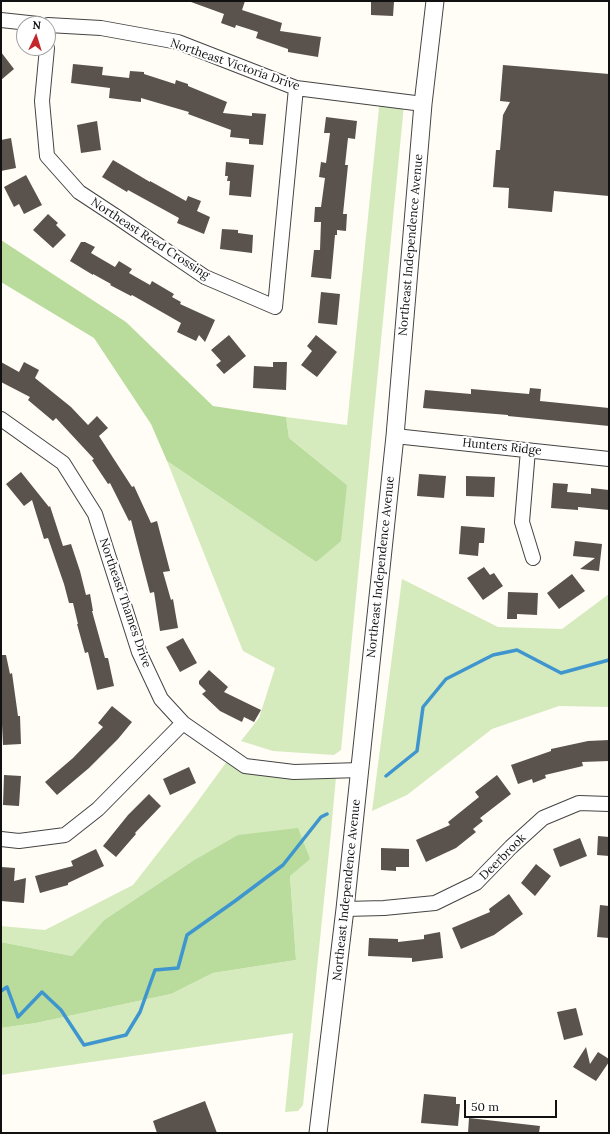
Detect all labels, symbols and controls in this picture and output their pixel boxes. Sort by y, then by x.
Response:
north arrow [16,16,56,56]
text: N [32,18,41,32]
street label: Northeast Victoria Drive [168,36,302,94]
street label: Northeast Independence Avenue [396,153,426,337]
street label: Northeast Reed Crossing [88,195,212,283]
street label: Hunters Ridge [462,436,542,458]
street label: Northeast Independence Avenue [364,475,398,659]
street label: Northeast Thames Drive [96,536,154,670]
street label: Northeast Independence Avenue [330,798,364,982]
street label: Deerbrook [477,831,529,883]
scale bar [466,1092,559,1118]
text: 50 m [471,1099,499,1114]

